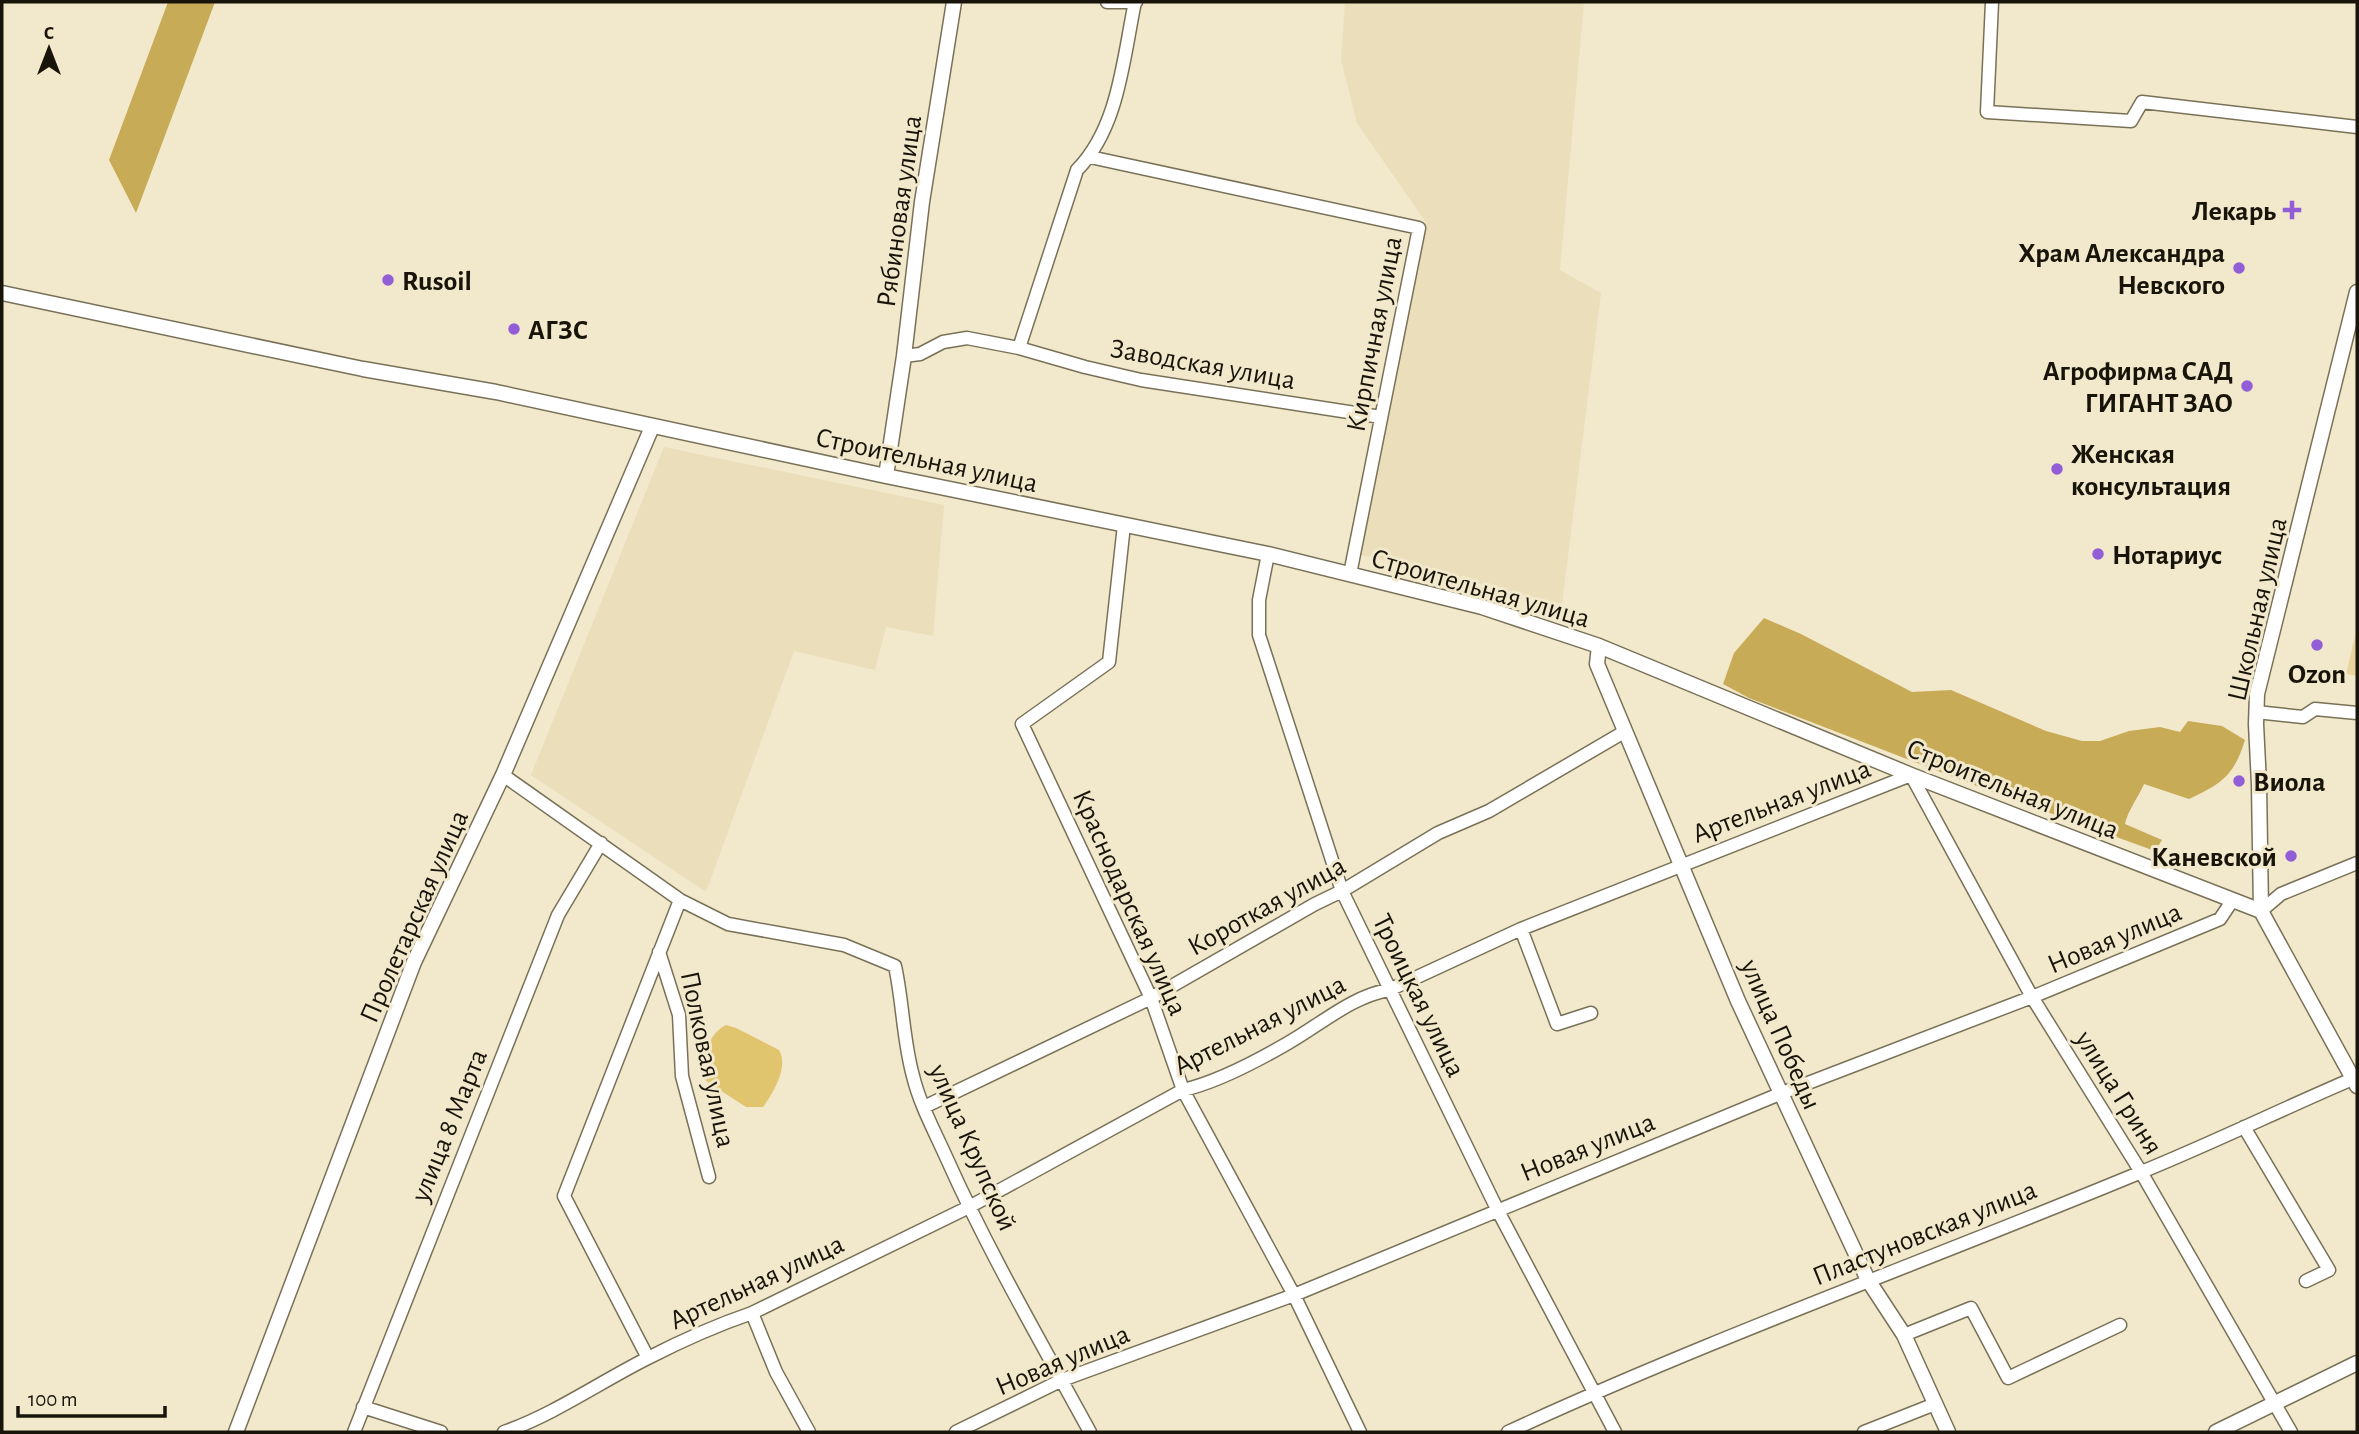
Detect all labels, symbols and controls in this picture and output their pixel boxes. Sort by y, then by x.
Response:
north arrow [14,14,84,84]
text: С [44,24,54,43]
street label: Рябиновая улица [873,113,927,309]
place label: Лекарь [2192,198,2276,226]
marker: Лекарь [2282,200,2302,220]
street label: Кирпичная улица [1342,234,1408,434]
place label: Храм Александра Невского [2018,240,2225,300]
marker: Храм Александра Невского [2231,260,2247,276]
place label: Rusoil [402,268,472,296]
marker: Rusoil [380,272,396,288]
place label: АГЗС [528,317,588,345]
marker: АГЗС [506,321,522,337]
street label: Заводская улица [1108,335,1298,395]
place label: Агрофирма САД ГИГАНТ ЗАО [2043,358,2233,418]
marker: Агрофирма САД ГИГАНТ ЗАО [2239,378,2255,394]
street label: Строительная улица [813,424,1040,498]
place label: Женская консультация [2071,441,2231,501]
marker: Женская консультация [2049,461,2065,477]
street label: Школьная улица [2223,515,2293,704]
place label: Нотариус [2112,542,2222,570]
street label: Строительная улица [1368,544,1593,634]
marker: Нотариус [2090,546,2106,562]
marker: Ozon [2309,637,2325,653]
place label: Ozon [2288,661,2346,689]
street label: Строительная улица [1902,735,2122,845]
street label: Артельная улица [1689,755,1875,849]
place label: Виола [2253,769,2325,797]
marker: Виола [2231,773,2247,789]
street label: Краснодарская улица [1067,786,1192,1020]
street label: Пролетарская улица [355,806,474,1027]
place label: Каневской [2151,844,2277,872]
marker: Каневской [2283,848,2299,864]
street label: Короткая улица [1183,852,1351,962]
street label: Новая улица [2044,898,2186,980]
street label: Троицкая улица [1367,910,1470,1082]
street label: улица Победы [1734,955,1826,1114]
street label: Полковая улица [675,969,739,1150]
street label: Артельная улица [1169,970,1351,1081]
street label: улица Гриня [2069,1025,2167,1160]
street label: улица 8 Марта [406,1045,493,1207]
street label: улица Крупской [923,1059,1021,1235]
street label: Новая улица [1516,1108,1659,1188]
street label: Пластуновская улица [1809,1176,2041,1292]
street label: Артельная улица [665,1230,848,1335]
street label: Новая улица [992,1320,1134,1402]
scale bar [18,1374,164,1418]
text: 100 m [28,1389,78,1410]

